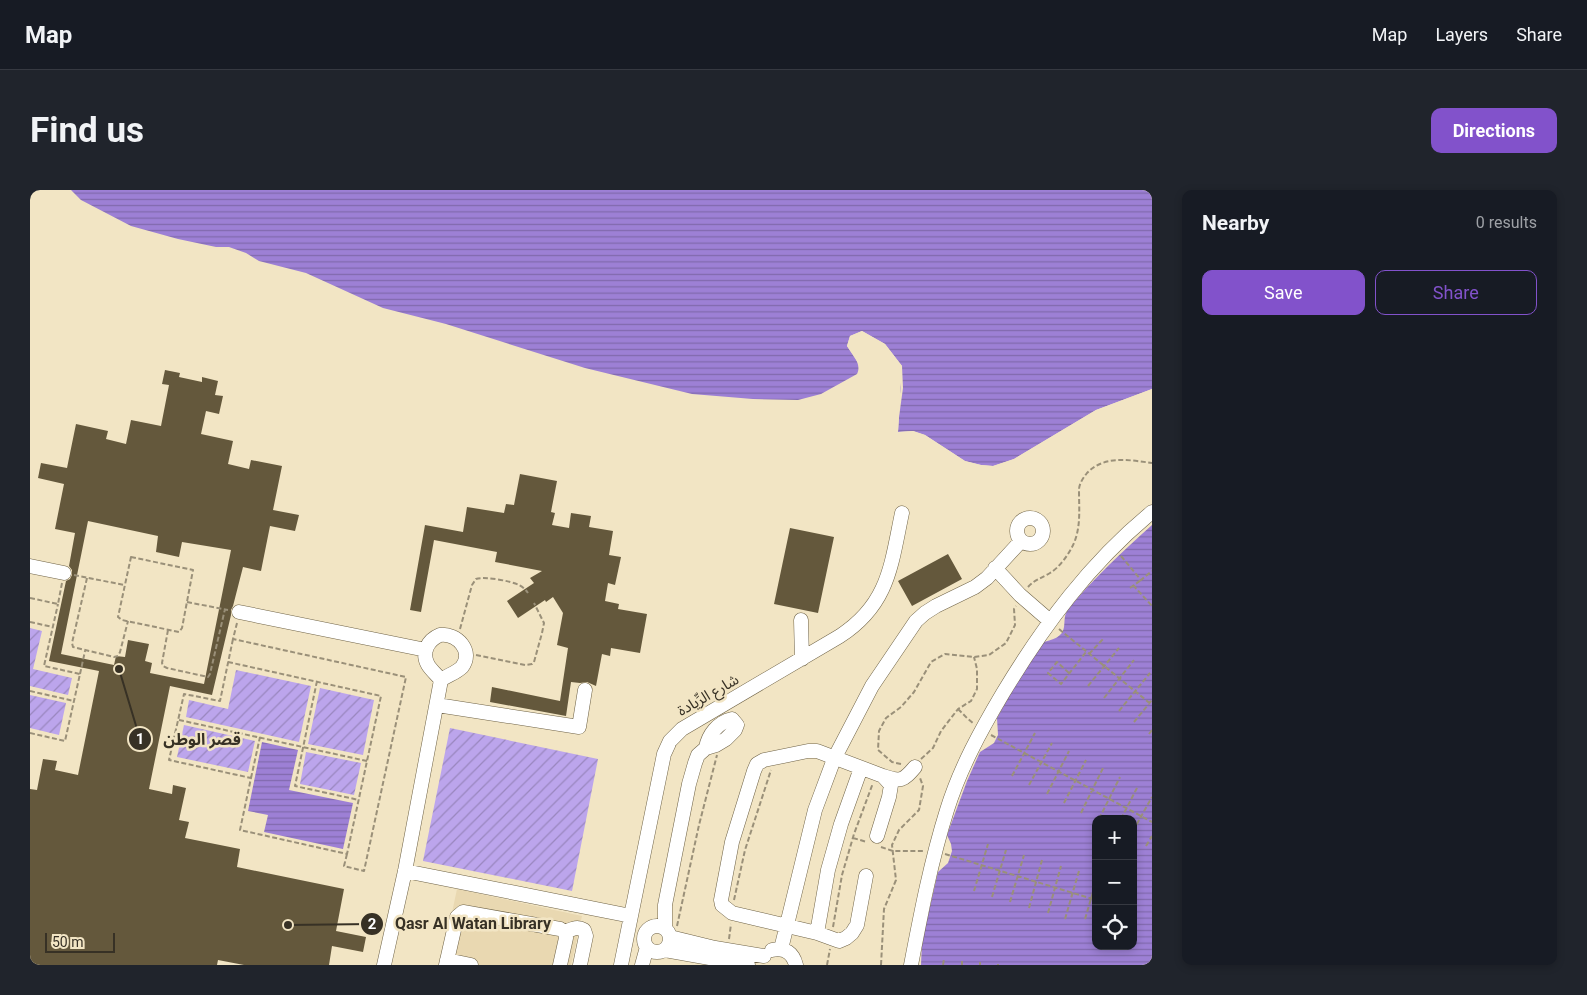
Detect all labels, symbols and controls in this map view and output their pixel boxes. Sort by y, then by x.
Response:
text: Map [25,21,72,49]
text: Map [1372,24,1407,45]
text: Layers [1435,24,1488,45]
text: Share [1516,24,1562,45]
button: Directions [1431,108,1557,153]
text: Find us [30,110,144,151]
text: Nearby [1202,211,1269,235]
text: 0 results [1476,213,1537,232]
button: Save [1202,270,1365,315]
button: Share [1375,270,1537,315]
street label: شارع الرِّيادة [674,670,744,722]
callout: قصر الوطن [128,724,250,755]
text: 1 [136,730,144,748]
text: قصر الوطن [163,730,241,749]
map controls [1092,815,1137,950]
button: + [1092,815,1137,860]
button: − [1092,860,1137,905]
button: locate [1092,905,1137,950]
callout: Qasr Al Watan Library [360,908,561,939]
text: Qasr Al Watan Library [395,914,552,933]
text: 2 [368,915,377,933]
scale bar [45,930,115,953]
text: 50 m [52,934,84,950]

